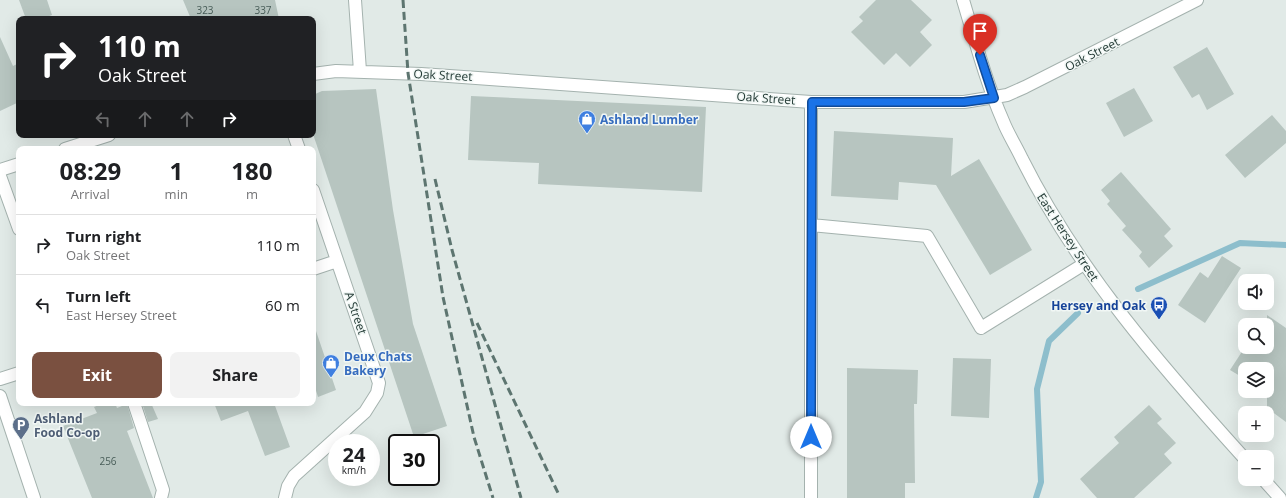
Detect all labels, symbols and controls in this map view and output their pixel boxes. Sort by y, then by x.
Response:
house number: 323 [196,3,214,17]
house number: 337 [254,3,272,17]
pin [963,14,997,55]
icon: arrive [969,20,991,42]
text: 110 m [98,27,181,65]
icon: right [32,32,84,84]
street label: Oak Street [1062,33,1122,75]
text: Oak Street [98,63,186,87]
street label: Oak Street [413,65,473,85]
street label: Oak Street [736,87,796,109]
icon: left [92,108,114,130]
icon: ahead [134,108,156,130]
icon: ahead [176,108,198,130]
icon: right [218,108,240,130]
shop icon: Ashland Lumber [577,109,597,134]
place label: Ashland Lumber [600,111,699,128]
text: 08:29 [59,154,121,187]
text: 1 [169,154,183,187]
text: 180 [231,154,273,187]
text: Arrival [71,185,110,203]
text: min [165,185,188,203]
text: m [246,185,258,203]
street label: East Hersey Street [1033,190,1103,284]
text: Turn right [66,226,141,246]
icon: right [32,234,54,256]
text: 110 m [256,235,300,255]
text: Oak Street [66,246,130,264]
map controls [1238,274,1274,486]
button: sound [1238,274,1274,310]
text: Turn left [66,286,131,306]
street label: A Street [341,289,371,337]
icon: left [32,294,54,316]
text: 60 m [265,295,300,315]
bus stop icon: Hersey and Oak [1149,295,1169,320]
place label: Hersey and Oak [1051,297,1147,314]
text: East Hersey Street [66,306,177,324]
button: search [1238,318,1274,354]
place label: Deux Chats Bakery [344,348,412,379]
button: Exit [32,352,162,398]
button: Share [170,352,300,398]
shop icon: Deux Chats Bakery [321,353,341,378]
button: layers [1238,362,1274,398]
button: + [1238,406,1274,442]
place label: Ashland Food Co-op [34,410,101,441]
parking icon: Ashland Food Co-op [11,415,31,440]
position arrow [790,416,832,458]
speed limit sign: 30 [388,434,440,486]
text: 24 [343,441,365,468]
button: − [1238,450,1274,486]
house number: 256 [99,454,117,468]
text: km/h [342,463,366,477]

